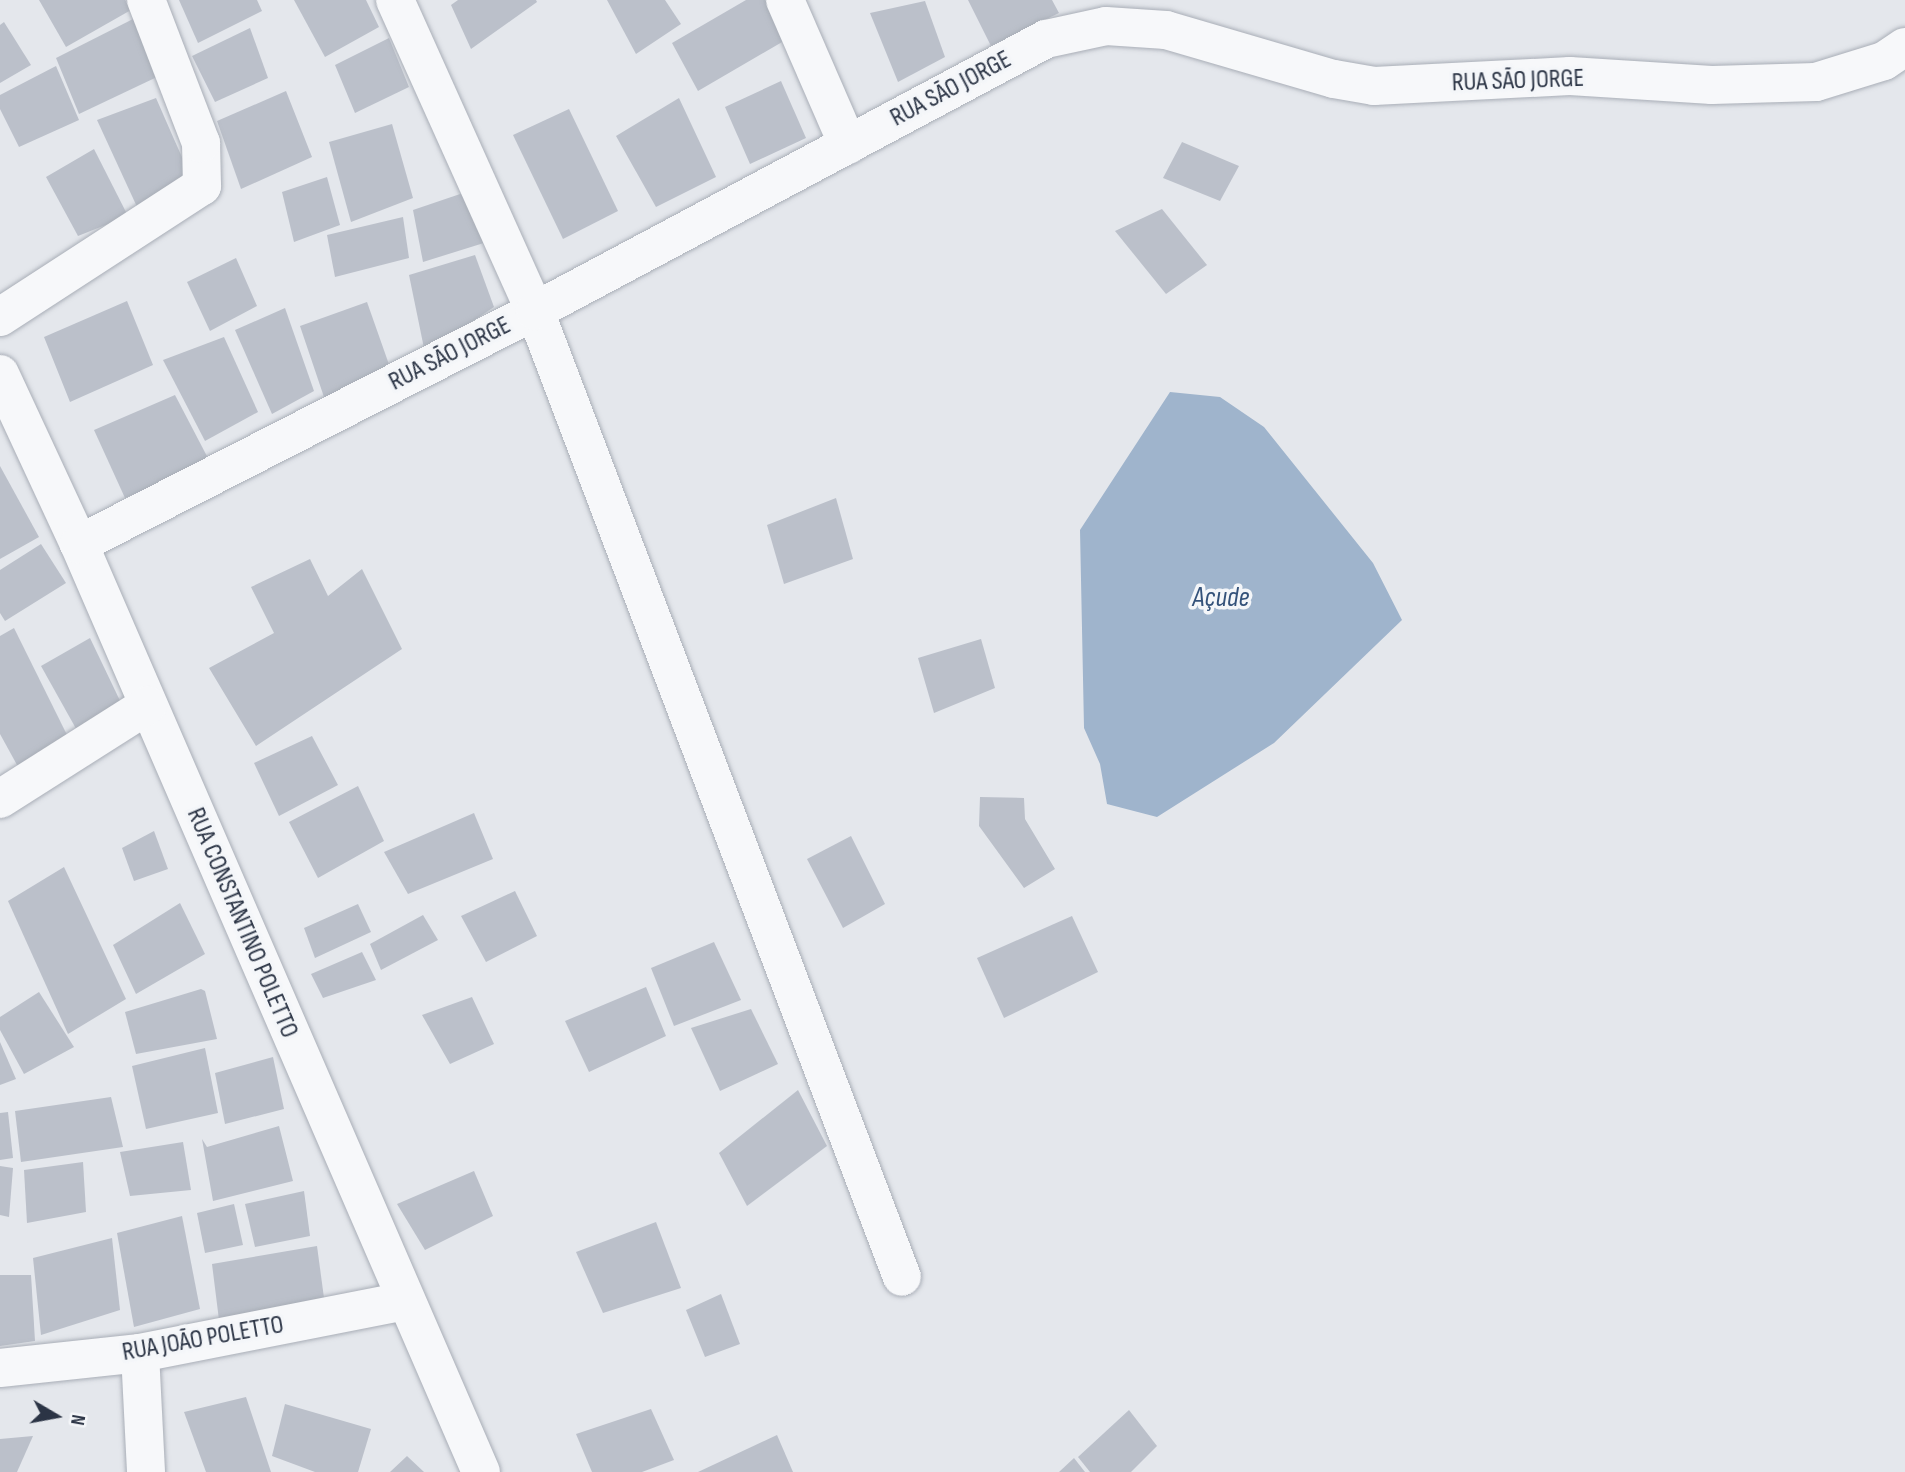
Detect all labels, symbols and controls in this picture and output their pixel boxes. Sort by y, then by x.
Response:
street label: RUA SÃO JORGE [885,44,1017,134]
street label: RUA SÃO JORGE [1451,63,1585,99]
street label: RUA SÃO JORGE [384,310,516,398]
water label: Açude [1193,581,1249,615]
street label: RUA CONSTANTINO POLETTO [179,803,305,1043]
street label: RUA JOÃO POLETTO [120,1309,286,1369]
north arrow [21,1381,91,1451]
text: N [65,1413,89,1427]

